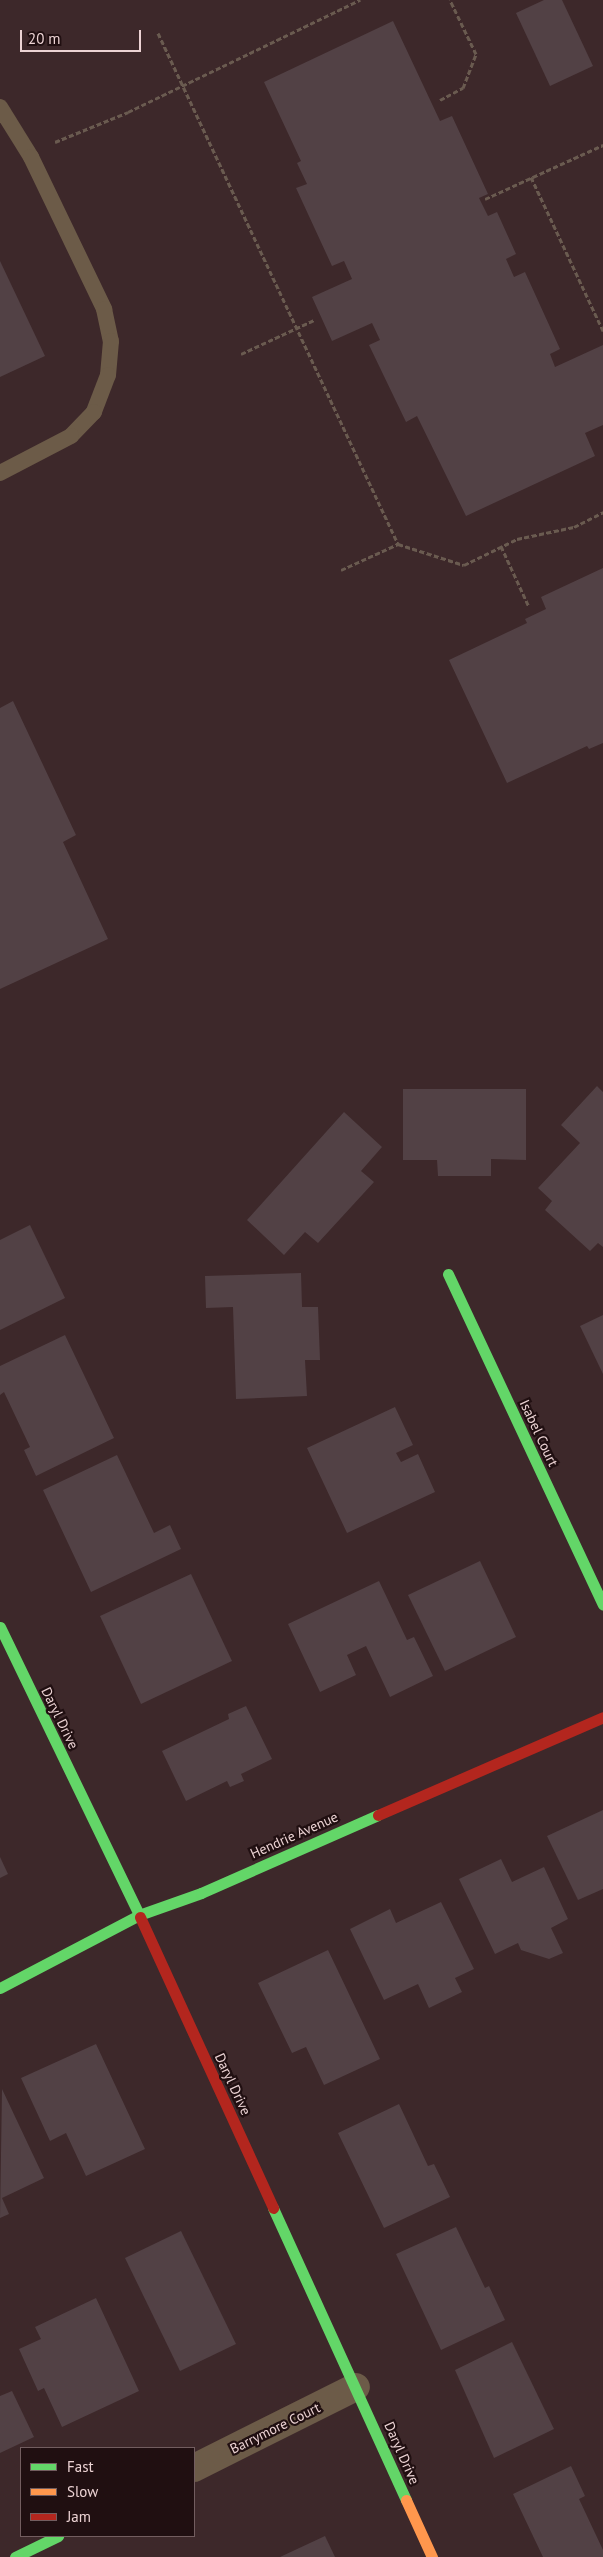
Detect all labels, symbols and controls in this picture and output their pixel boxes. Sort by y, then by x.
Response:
scale bar [22,20,144,52]
text: 20 m [28,29,61,48]
street label: Isabel Court [516,1397,562,1469]
street label: Daryl Drive [38,1684,82,1752]
street label: Hendrie Avenue [247,1808,341,1862]
street label: Daryl Drive [211,2050,255,2118]
street label: Barrymore Court [227,2399,323,2457]
street label: Daryl Drive [381,2419,423,2487]
legend [20,2447,195,2537]
text: Fast [67,2457,94,2476]
text: Slow [67,2482,98,2501]
text: Jam [67,2507,91,2526]

